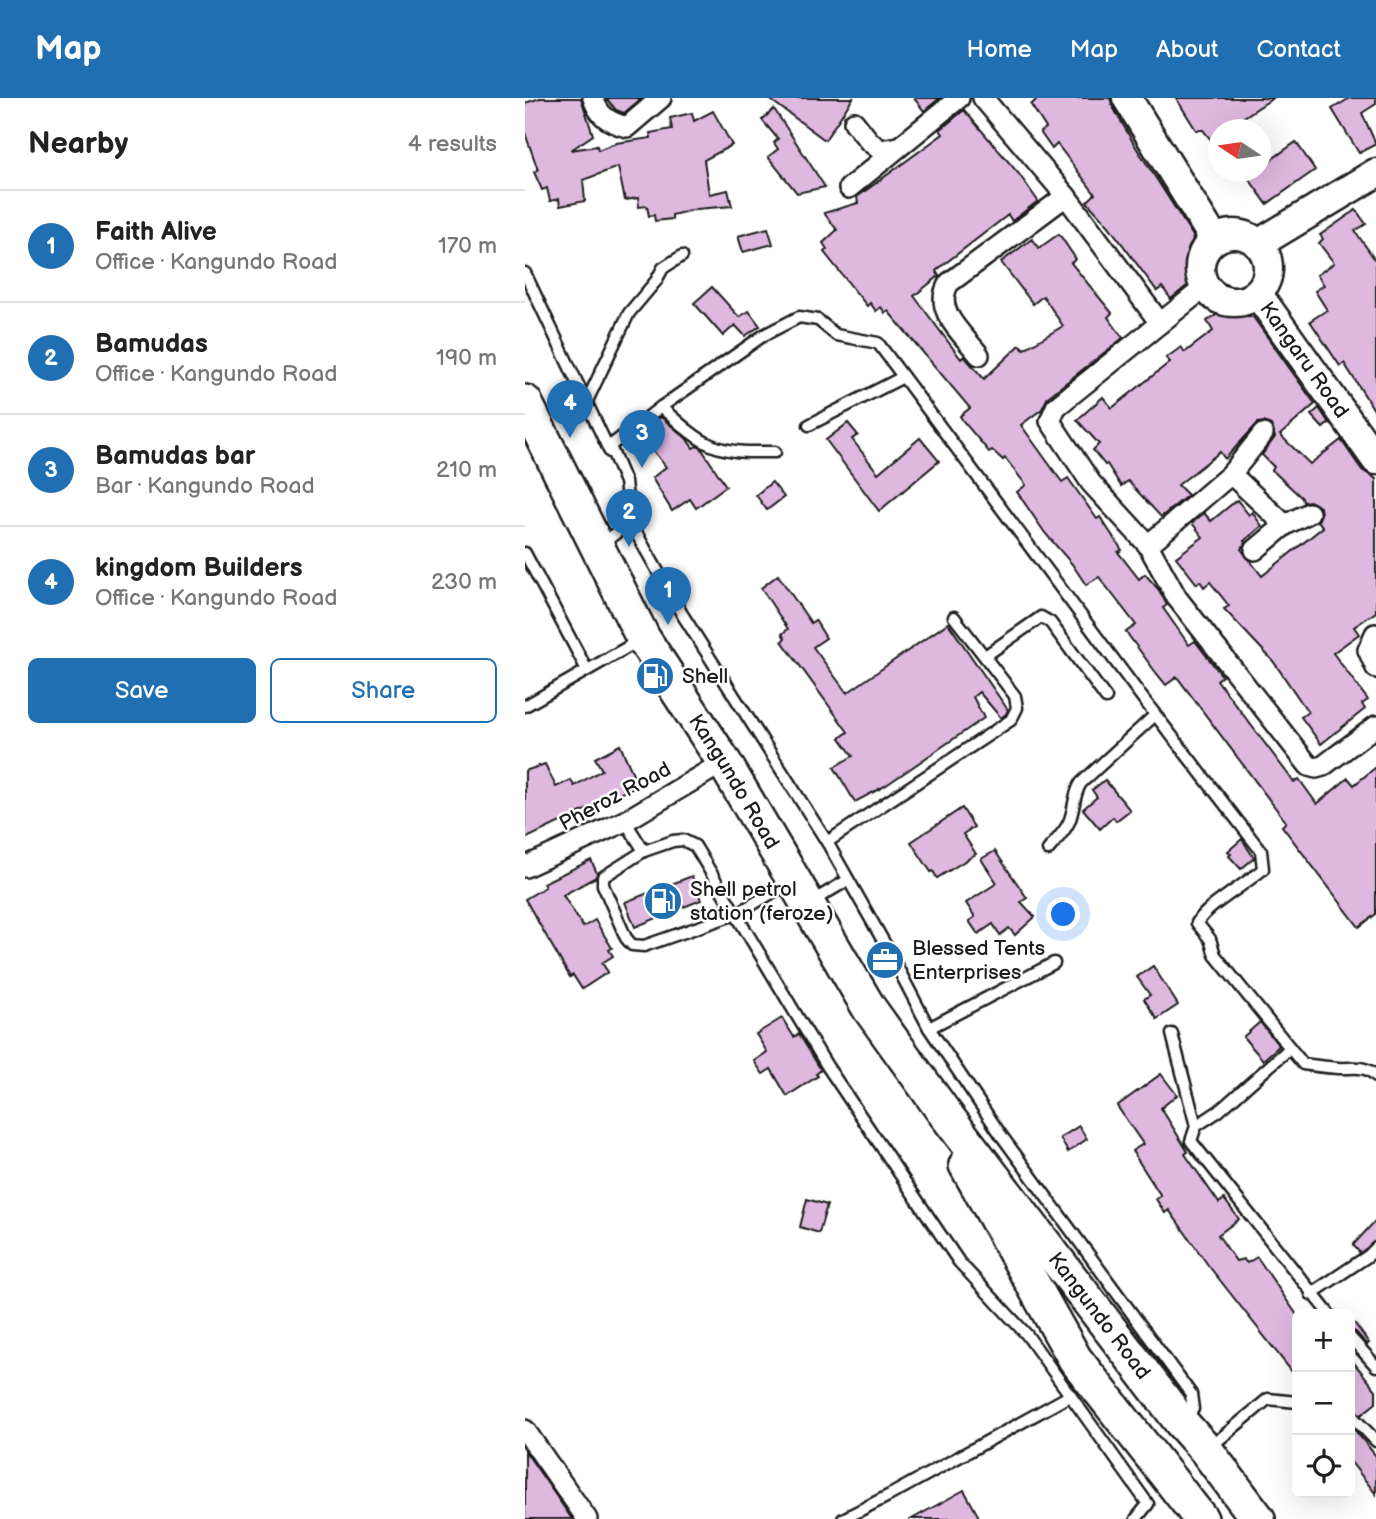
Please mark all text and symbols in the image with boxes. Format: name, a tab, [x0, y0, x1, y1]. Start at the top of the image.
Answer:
text: Map	[35, 29, 101, 69]
text: Home	[967, 35, 1032, 64]
text: Map	[1070, 35, 1118, 64]
text: About	[1156, 35, 1218, 64]
text: Contact	[1256, 35, 1341, 64]
north arrow	[1208, 119, 1271, 182]
text: Nearby	[28, 126, 128, 162]
text: 4 results	[408, 130, 497, 158]
text: Faith Alive	[95, 217, 217, 248]
text: 1	[46, 232, 56, 260]
text: 170 m	[438, 232, 497, 260]
text: Office · Kangundo Road	[95, 248, 337, 276]
street label: Kangaru Road	[1254, 297, 1354, 423]
text: Bamudas	[95, 329, 208, 360]
text: 2	[44, 344, 58, 372]
text: 190 m	[436, 344, 497, 372]
text: Office · Kangundo Road	[95, 360, 337, 388]
pin: 4	[547, 380, 593, 438]
pin: 3	[619, 410, 665, 468]
text: Bamudas bar	[95, 441, 255, 472]
text: 3	[44, 456, 58, 484]
text: 210 m	[436, 456, 497, 484]
text: Bar · Kangundo Road	[95, 472, 315, 500]
pin: 2	[606, 489, 652, 547]
text: kingdom Builders	[95, 553, 303, 584]
pin: 1	[645, 567, 691, 625]
text: 4	[44, 568, 58, 596]
text: 230 m	[431, 568, 497, 596]
text: Office · Kangundo Road	[95, 584, 337, 612]
fuel station icon: Shell	[634, 655, 676, 697]
button: Save	[28, 658, 256, 723]
button: Share	[270, 658, 497, 723]
place label: Shell	[682, 664, 728, 689]
street label: Kangundo Road	[683, 710, 784, 854]
street label: Pheroz Road	[555, 757, 675, 836]
place label: Shell petrol station (feroze)	[690, 877, 834, 926]
fuel station icon: Shell petrol station (feroze)	[642, 880, 684, 922]
your location	[1046, 897, 1080, 931]
place label: Blessed Tents Enterprises	[912, 936, 1045, 985]
office icon: Blessed Tents Enterprises	[864, 939, 906, 981]
street label: Kangundo Road	[1043, 1247, 1156, 1384]
map controls	[1292, 1309, 1355, 1498]
button: +	[1292, 1309, 1355, 1372]
button: −	[1292, 1372, 1355, 1435]
button: locate	[1292, 1435, 1355, 1498]

